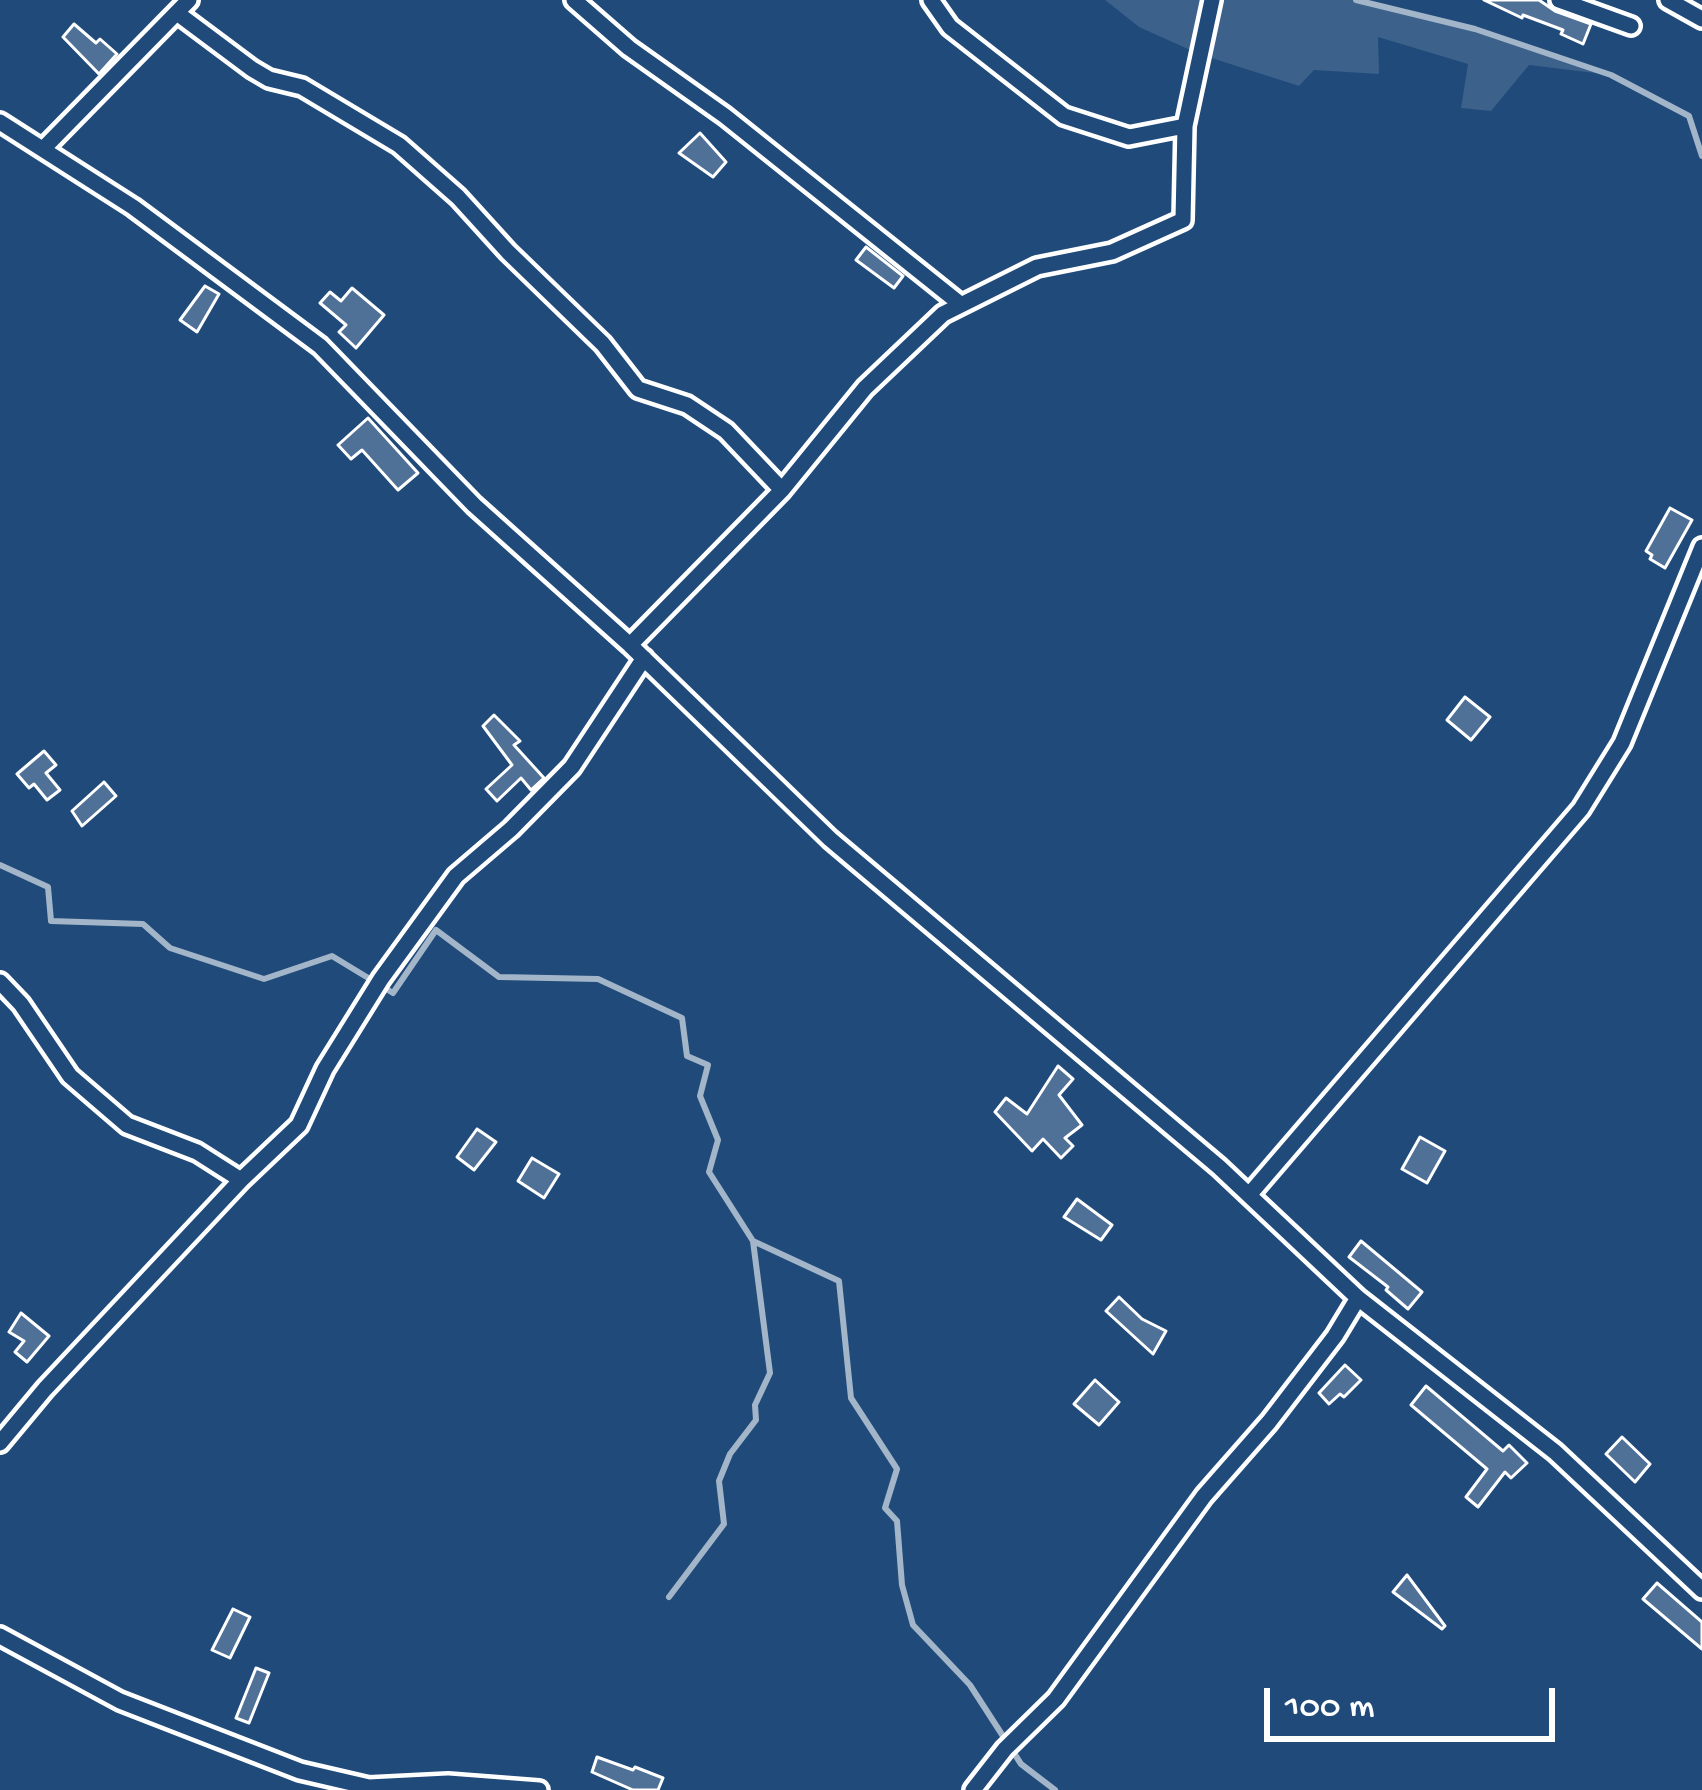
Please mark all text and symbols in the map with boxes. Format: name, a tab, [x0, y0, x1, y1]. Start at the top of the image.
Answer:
scale bar	[1270, 1664, 1561, 1738]
text: 100 m	[1285, 1687, 1375, 1730]

